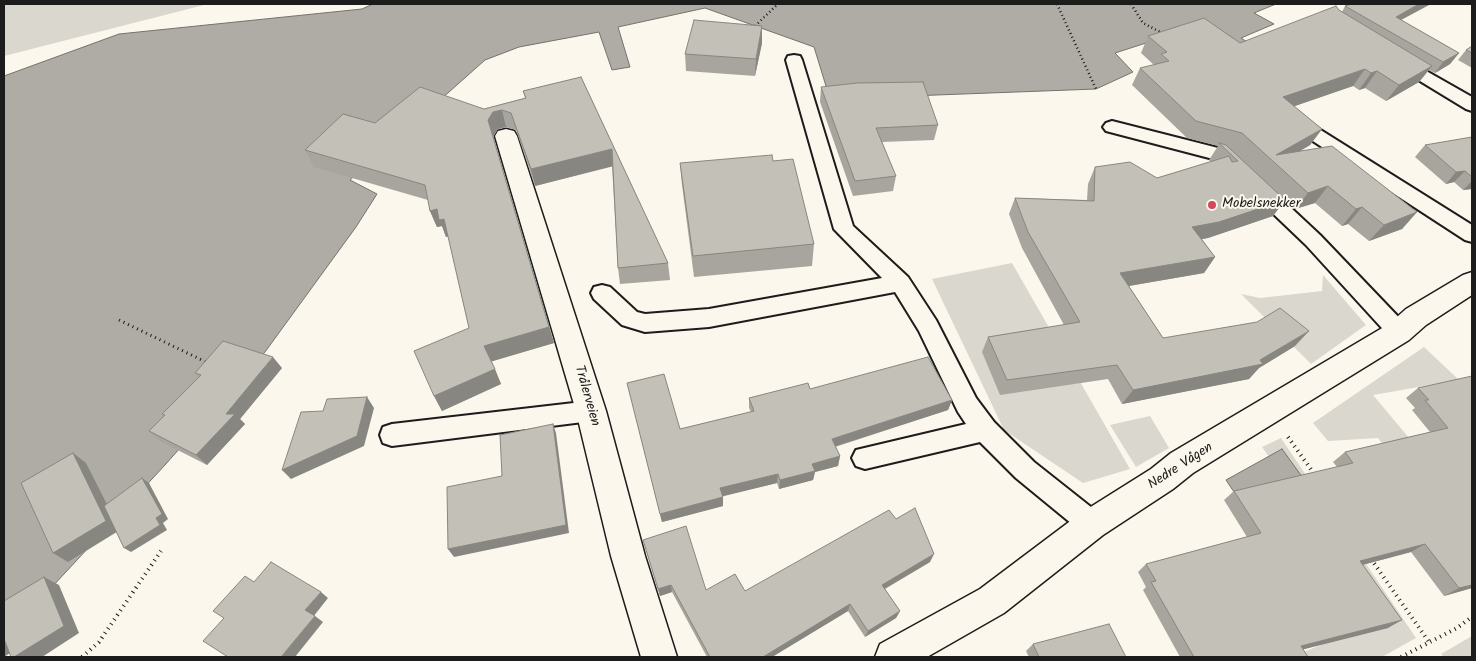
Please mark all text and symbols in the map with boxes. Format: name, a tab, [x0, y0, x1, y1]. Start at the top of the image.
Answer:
place label: Mobelsnekker	[1222, 197, 1300, 213]
marker: Mobelsnekker	[1206, 199, 1218, 211]
street label: Trålerveien	[569, 364, 603, 428]
street label: Nedre Vågen	[1145, 440, 1217, 494]

